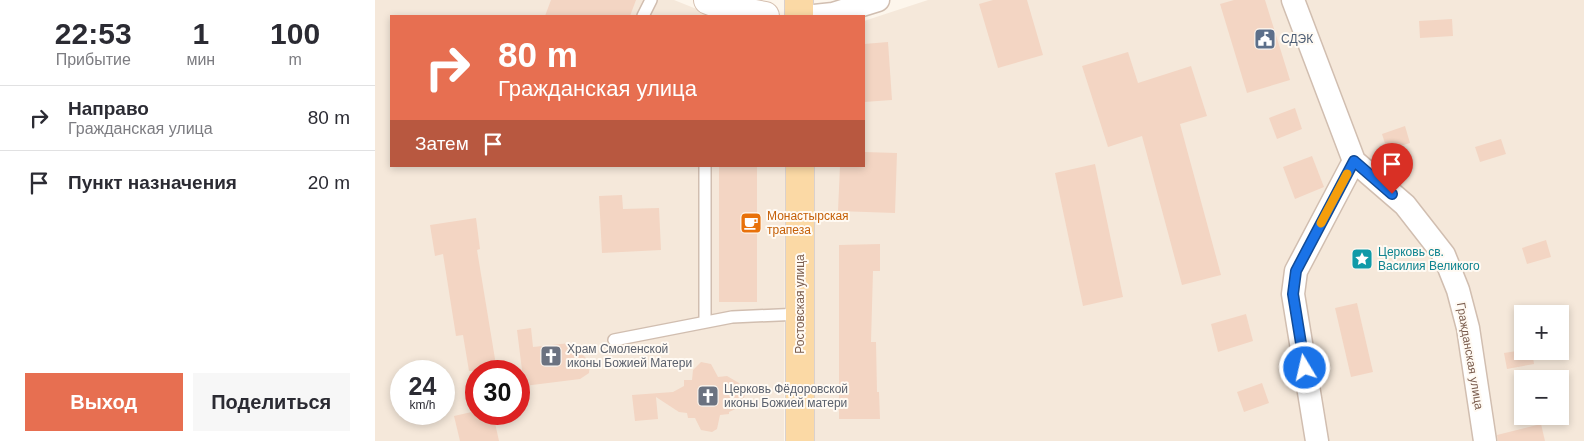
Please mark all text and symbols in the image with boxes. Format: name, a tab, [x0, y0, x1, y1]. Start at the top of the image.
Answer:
text: 22:53	[55, 17, 132, 50]
text: 1	[192, 17, 209, 50]
text: 100	[270, 17, 320, 50]
public building icon: СДЭК	[1253, 27, 1277, 51]
place label: СДЭК	[1281, 32, 1313, 46]
icon: right	[415, 35, 480, 100]
text: 80 m	[498, 35, 578, 74]
text: Прибытие	[56, 51, 131, 68]
text: мин	[186, 51, 215, 68]
text: m	[288, 51, 302, 68]
text: Гражданская улица	[498, 76, 697, 101]
text: Направо	[68, 98, 149, 119]
icon: right	[25, 104, 53, 132]
text: 80 m	[308, 107, 350, 128]
text: Гражданская улица	[68, 120, 213, 137]
icon: arrive	[479, 130, 507, 158]
text: Затем	[415, 133, 469, 154]
pin	[1371, 143, 1413, 194]
icon: arrive	[1378, 150, 1406, 178]
icon: arrive	[25, 169, 53, 197]
text: Пункт назначения	[68, 172, 237, 193]
text: 20 m	[308, 172, 350, 193]
place label: Монастырская трапеза	[767, 209, 849, 237]
cafe icon: Монастырская трапеза	[739, 211, 763, 235]
place label: Церковь св. Василия Великого	[1378, 245, 1480, 273]
place icon: Церковь св. Василия Великого	[1350, 247, 1374, 271]
street label: Ростовская улица	[793, 254, 807, 354]
street label: Гражданская улица	[1454, 301, 1486, 411]
map controls	[1514, 305, 1569, 425]
button: +	[1514, 305, 1569, 360]
position arrow	[1278, 341, 1330, 393]
place label: Храм Смоленской иконы Божией Матери	[567, 342, 692, 370]
church icon: Храм Смоленской иконы Божией Матери	[539, 344, 563, 368]
speed limit sign: 30	[465, 360, 530, 425]
button: −	[1514, 370, 1569, 425]
text: 24	[409, 372, 436, 400]
button: Выход	[25, 373, 183, 431]
button: Поделиться	[193, 373, 350, 431]
place label: Церковь Фёдоровской иконы Божией матери	[724, 382, 848, 410]
church icon: Церковь Фёдоровской иконы Божией матери	[696, 384, 720, 408]
text: km/h	[409, 398, 436, 412]

